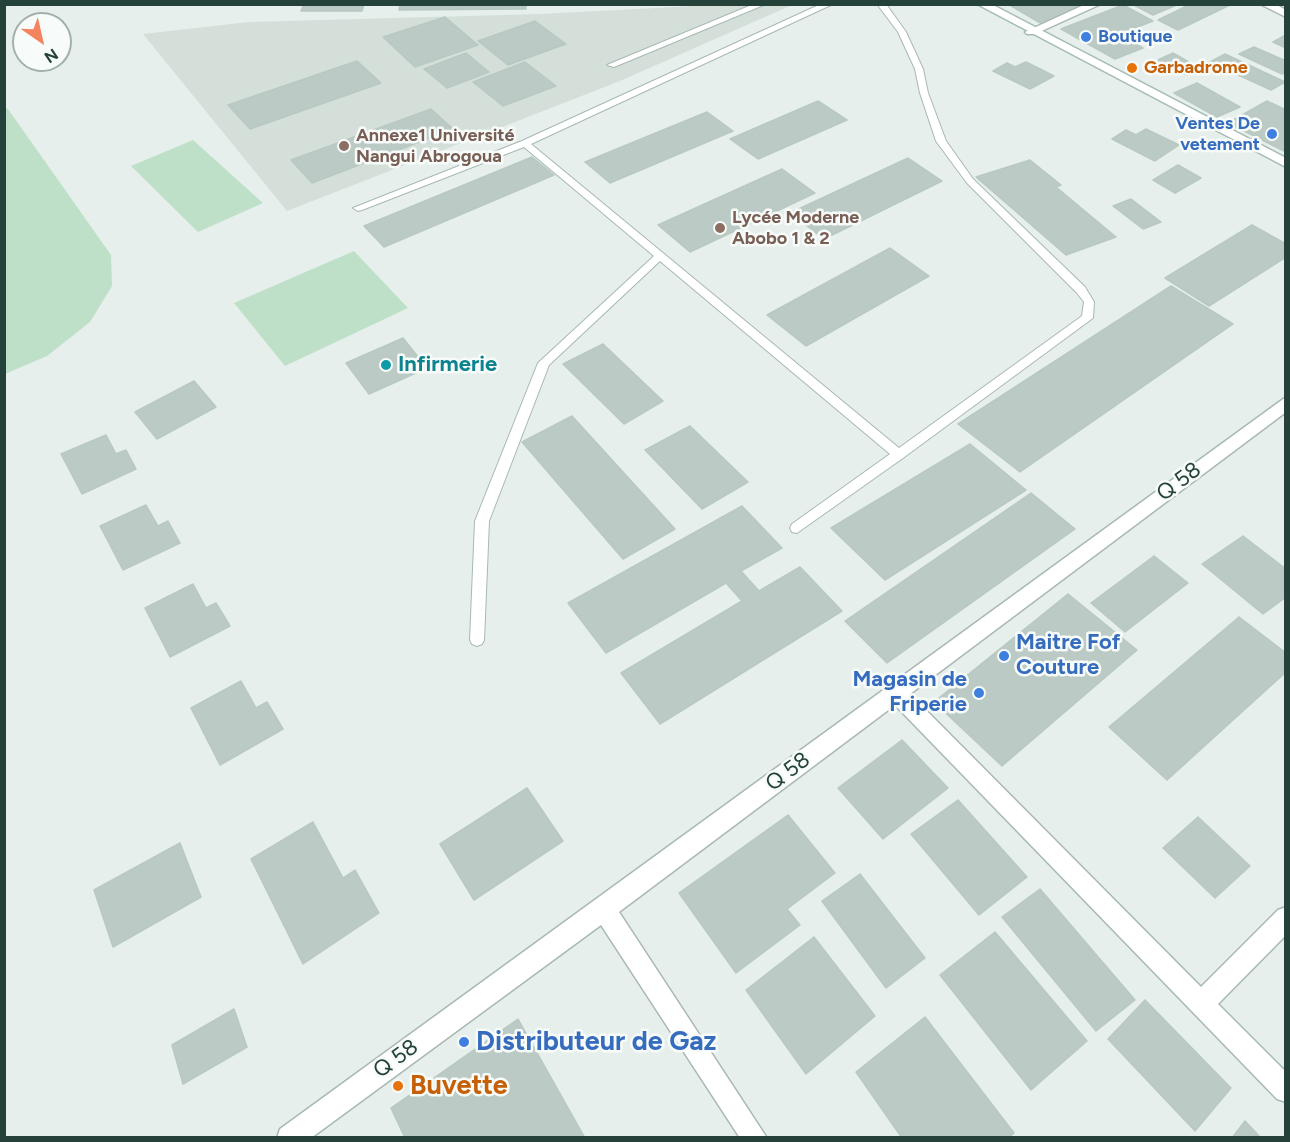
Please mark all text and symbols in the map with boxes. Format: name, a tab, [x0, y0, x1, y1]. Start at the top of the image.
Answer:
north arrow	[12, 12, 72, 72]
place label: Boutique	[1098, 26, 1173, 48]
marker: Boutique	[1079, 30, 1093, 44]
text: N	[41, 44, 62, 67]
place label: Garbadrome	[1144, 57, 1248, 79]
marker: Garbadrome	[1125, 61, 1139, 75]
place label: Ventes De vetement	[1175, 113, 1260, 156]
place label: Annexe1 Université Nangui Abrogoua	[356, 125, 514, 168]
marker: Ventes De vetement	[1265, 127, 1279, 141]
marker: Annexe1 Université Nangui Abrogoua	[337, 139, 351, 153]
place label: Lycée Moderne Abobo 1 & 2	[732, 207, 859, 250]
marker: Lycée Moderne Abobo 1 & 2	[713, 221, 727, 235]
place label: Infirmerie	[398, 352, 497, 378]
marker: Infirmerie	[379, 358, 393, 372]
street label: Q 58	[1152, 457, 1206, 507]
place label: Maitre Fof Couture	[1016, 630, 1120, 682]
marker: Maitre Fof Couture	[997, 649, 1011, 663]
place label: Magasin de Friperie	[852, 667, 967, 718]
marker: Magasin de Friperie	[972, 686, 986, 700]
street label: Q 58	[761, 747, 815, 797]
place label: Distributeur de Gaz	[476, 1026, 716, 1058]
street label: Q 58	[369, 1034, 423, 1084]
marker: Distributeur de Gaz	[457, 1035, 471, 1049]
place label: Buvette	[410, 1070, 508, 1102]
marker: Buvette	[391, 1079, 405, 1093]

